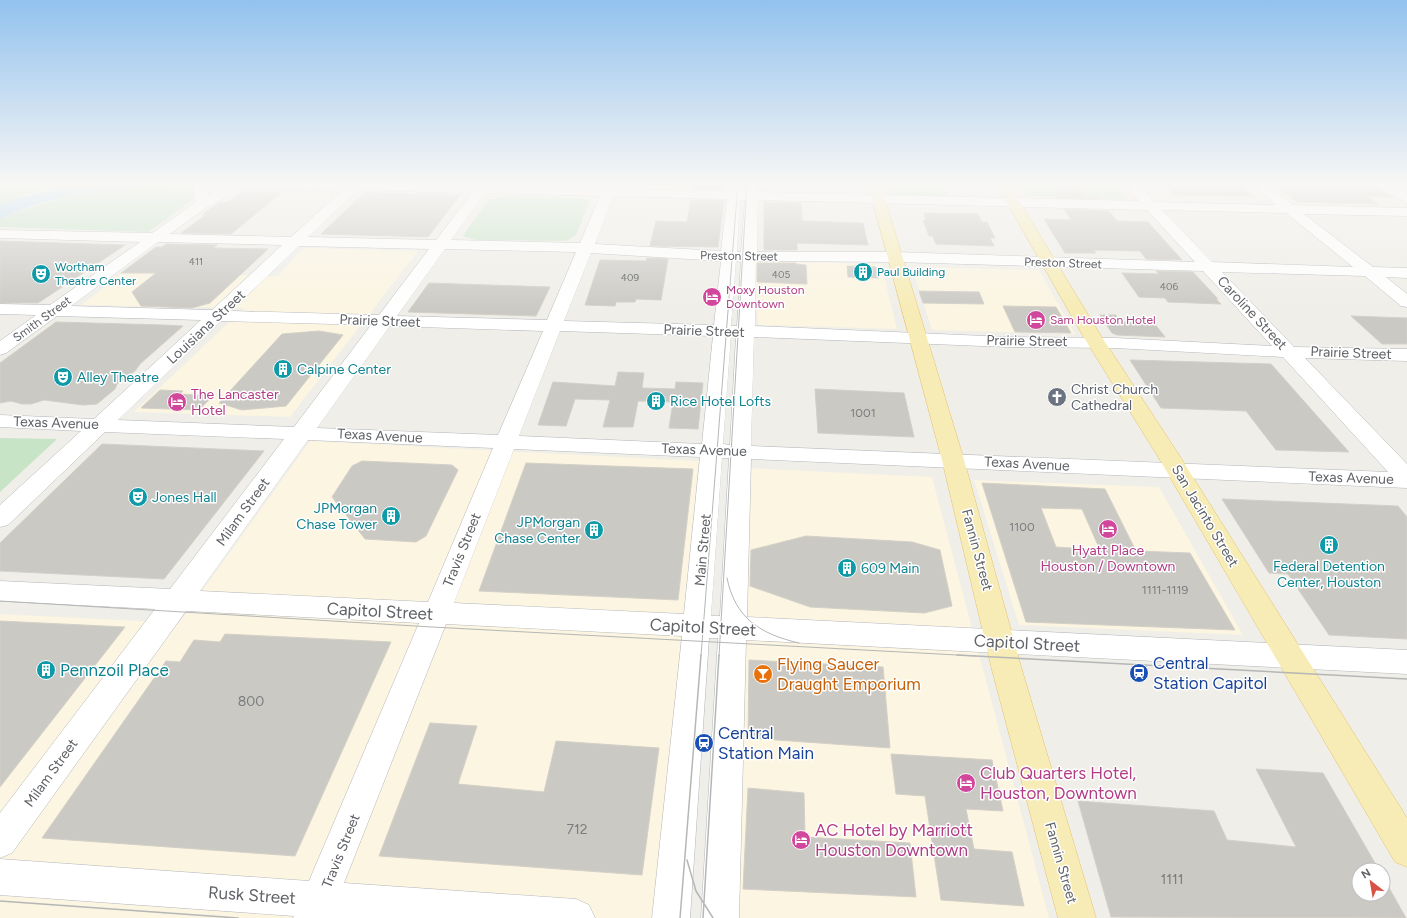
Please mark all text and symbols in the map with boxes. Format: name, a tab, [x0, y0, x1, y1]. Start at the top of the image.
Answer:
street label: Preston Street	[700, 248, 778, 264]
house number: 411	[189, 255, 203, 268]
street label: Preston Street	[1024, 255, 1103, 271]
place label: Wortham Theatre Center	[55, 260, 136, 288]
building icon: Paul Building	[852, 261, 874, 283]
theatre icon: Wortham Theatre Center	[30, 263, 52, 285]
place label: Paul Building	[877, 265, 945, 279]
house number: 405	[772, 268, 790, 281]
house number: 409	[621, 271, 639, 284]
street label: Caroline Street	[1214, 273, 1290, 353]
house number: 406	[1160, 280, 1178, 293]
place label: Moxy Houston Downtown	[726, 283, 805, 311]
street label: Louisiana Street	[163, 286, 249, 368]
hotel icon: Moxy Houston Downtown	[701, 286, 723, 308]
street label: Smith Street	[10, 293, 74, 345]
hotel icon: Sam Houston Hotel	[1025, 309, 1047, 331]
street label: Prairie Street	[339, 311, 421, 331]
place label: Sam Houston Hotel	[1050, 313, 1156, 327]
street label: Prairie Street	[663, 321, 745, 341]
street label: Prairie Street	[986, 332, 1068, 350]
street label: Prairie Street	[1310, 343, 1392, 363]
building icon: Calpine Center	[272, 358, 294, 380]
place label: Calpine Center	[297, 361, 391, 378]
theatre icon: Alley Theatre	[52, 366, 74, 388]
place label: Alley Theatre	[77, 369, 159, 386]
place label: Christ Church Cathedral	[1071, 381, 1158, 414]
place label: The Lancaster Hotel	[191, 386, 279, 419]
church icon: Christ Church Cathedral	[1046, 386, 1068, 408]
building icon: Rice Hotel Lofts	[645, 390, 667, 412]
hotel icon: The Lancaster Hotel	[166, 391, 188, 413]
place label: Rice Hotel Lofts	[670, 393, 771, 410]
house number: 1001	[850, 406, 876, 420]
street label: Texas Avenue	[13, 413, 99, 433]
street label: Texas Avenue	[337, 425, 423, 447]
street label: Texas Avenue	[661, 440, 747, 460]
street label: Texas Avenue	[984, 453, 1070, 475]
street label: San Jacinto Street	[1168, 462, 1242, 570]
street label: Texas Avenue	[1308, 468, 1394, 488]
street label: Milam Street	[213, 475, 273, 549]
theatre icon: Jones Hall	[127, 486, 149, 508]
place label: Jones Hall	[152, 489, 217, 506]
place label: JPMorgan Chase Tower	[296, 500, 377, 533]
building icon: JPMorgan Chase Tower	[380, 505, 402, 527]
street label: Fannin Street	[958, 507, 996, 593]
street label: Travis Street	[439, 510, 485, 590]
street label: Main Street	[691, 513, 715, 587]
place label: JPMorgan Chase Center	[494, 514, 580, 547]
hotel icon: Hyatt Place Houston / Downtown	[1097, 518, 1119, 540]
building icon: JPMorgan Chase Center	[583, 519, 605, 541]
house number: 1100	[1009, 520, 1035, 534]
building icon: Federal Detention Center, Houston	[1318, 534, 1340, 556]
place label: Hyatt Place Houston / Downtown	[1041, 542, 1176, 575]
building icon: 609 Main	[836, 557, 858, 579]
place label: Federal Detention Center, Houston	[1273, 558, 1385, 591]
place label: 609 Main	[861, 560, 920, 577]
house number: 1111-1119	[1142, 583, 1188, 597]
street label: Capitol Street	[326, 598, 434, 624]
street label: Capitol Street	[649, 614, 757, 640]
street label: Capitol Street	[973, 630, 1081, 656]
place label: Central Station Capitol	[1153, 653, 1267, 693]
place label: Flying Saucer Draught Emporium	[777, 654, 921, 694]
building icon: Pennzoil Place	[35, 659, 57, 681]
place label: Pennzoil Place	[60, 660, 169, 680]
station icon: Central Station Capitol	[1128, 662, 1150, 684]
bar icon: Flying Saucer Draught Emporium	[752, 663, 774, 685]
house number: 800	[238, 693, 264, 710]
place label: Central Station Main	[718, 723, 814, 763]
station icon: Central Station Main	[693, 732, 715, 754]
street label: Milam Street	[21, 736, 81, 810]
place label: Club Quarters Hotel, Houston, Downtown	[980, 763, 1137, 803]
hotel icon: Club Quarters Hotel, Houston, Downtown	[955, 772, 977, 794]
street label: Travis Street	[318, 811, 364, 891]
place label: AC Hotel by Marriott Houston Downtown	[815, 820, 973, 860]
street label: Fannin Street	[1041, 820, 1081, 906]
house number: 712	[566, 821, 588, 838]
hotel icon: AC Hotel by Marriott Houston Downtown	[790, 829, 812, 851]
north arrow	[1351, 862, 1391, 902]
text: N	[1359, 866, 1373, 882]
house number: 1111	[1160, 871, 1184, 888]
street label: Rusk Street	[207, 882, 297, 908]

